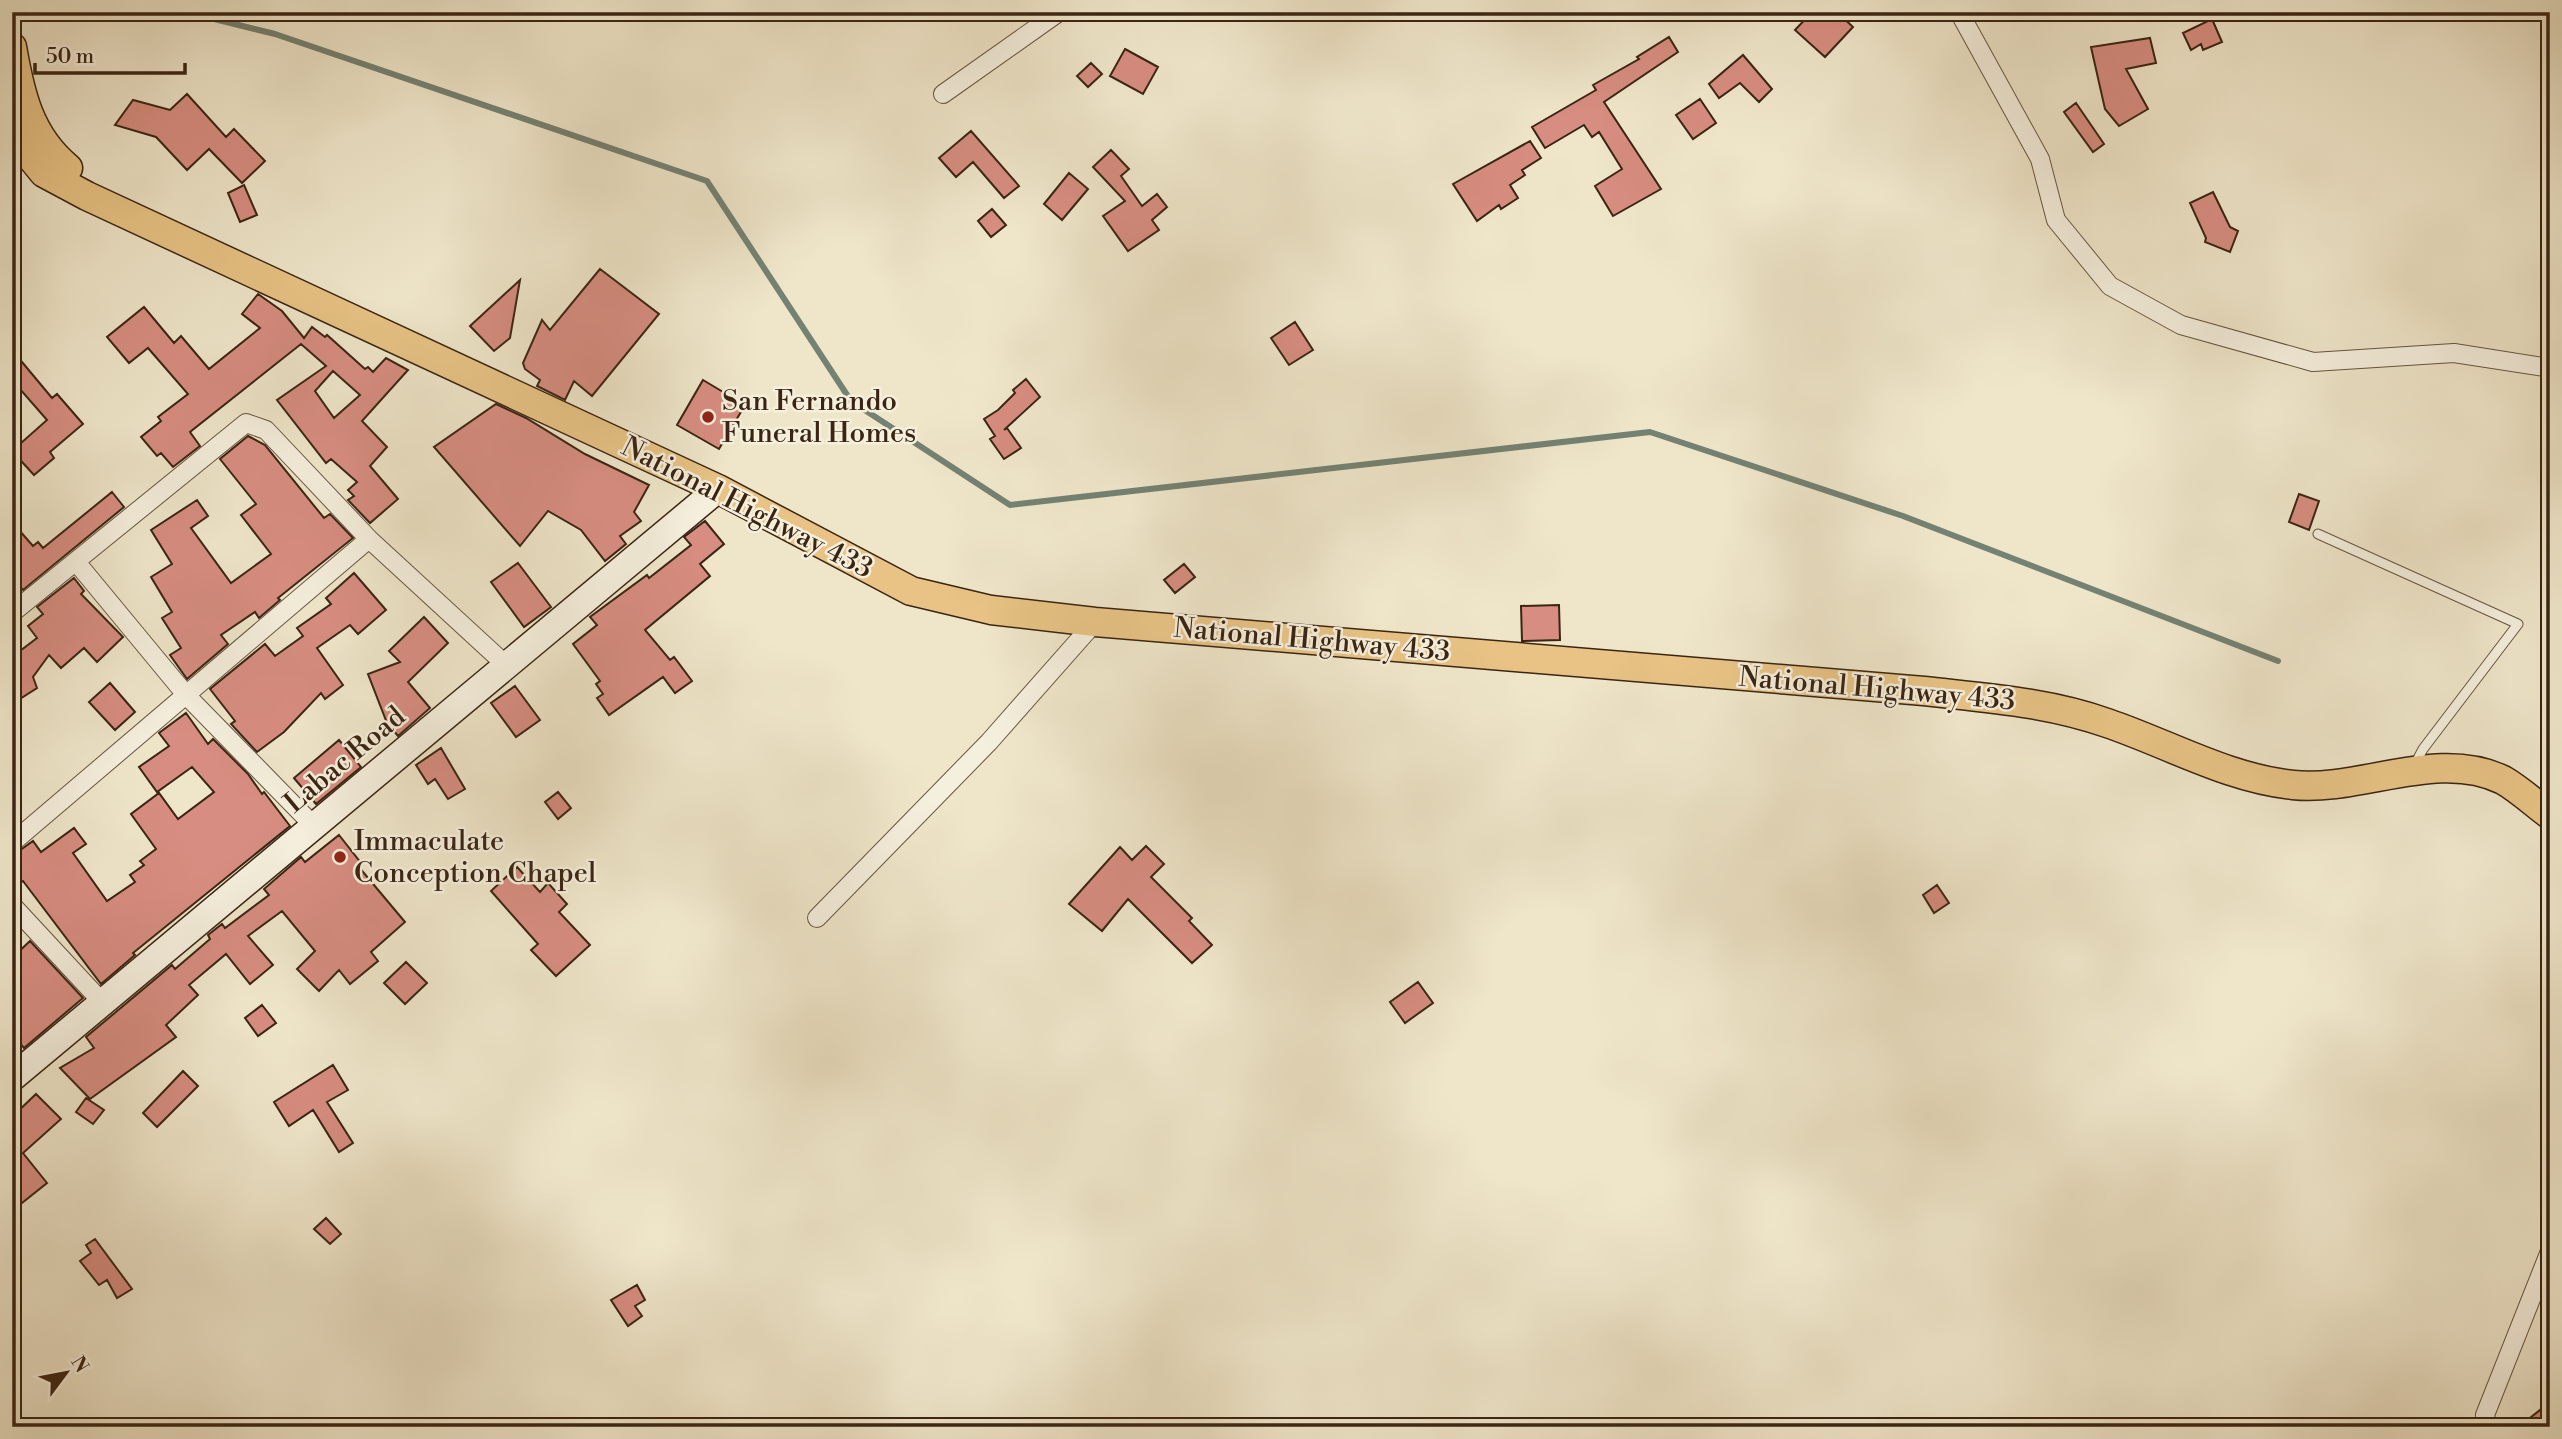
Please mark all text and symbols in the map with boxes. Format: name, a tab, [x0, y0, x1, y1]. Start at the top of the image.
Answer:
scale bar	[35, 32, 186, 76]
text: 50 m	[46, 44, 94, 70]
place label: San Fernando Funeral Homes	[722, 384, 916, 451]
marker: San Fernando Funeral Homes	[700, 409, 716, 425]
street label: National Highway 433	[615, 429, 879, 587]
street label: National Highway 433	[1172, 610, 1452, 670]
street label: National Highway 433	[1737, 659, 2017, 719]
street label: Labac Road	[277, 699, 413, 821]
place label: Immaculate Conception Chapel	[354, 824, 596, 891]
marker: Immaculate Conception Chapel	[332, 849, 348, 865]
north arrow	[32, 1338, 102, 1408]
text: N	[65, 1352, 94, 1377]

